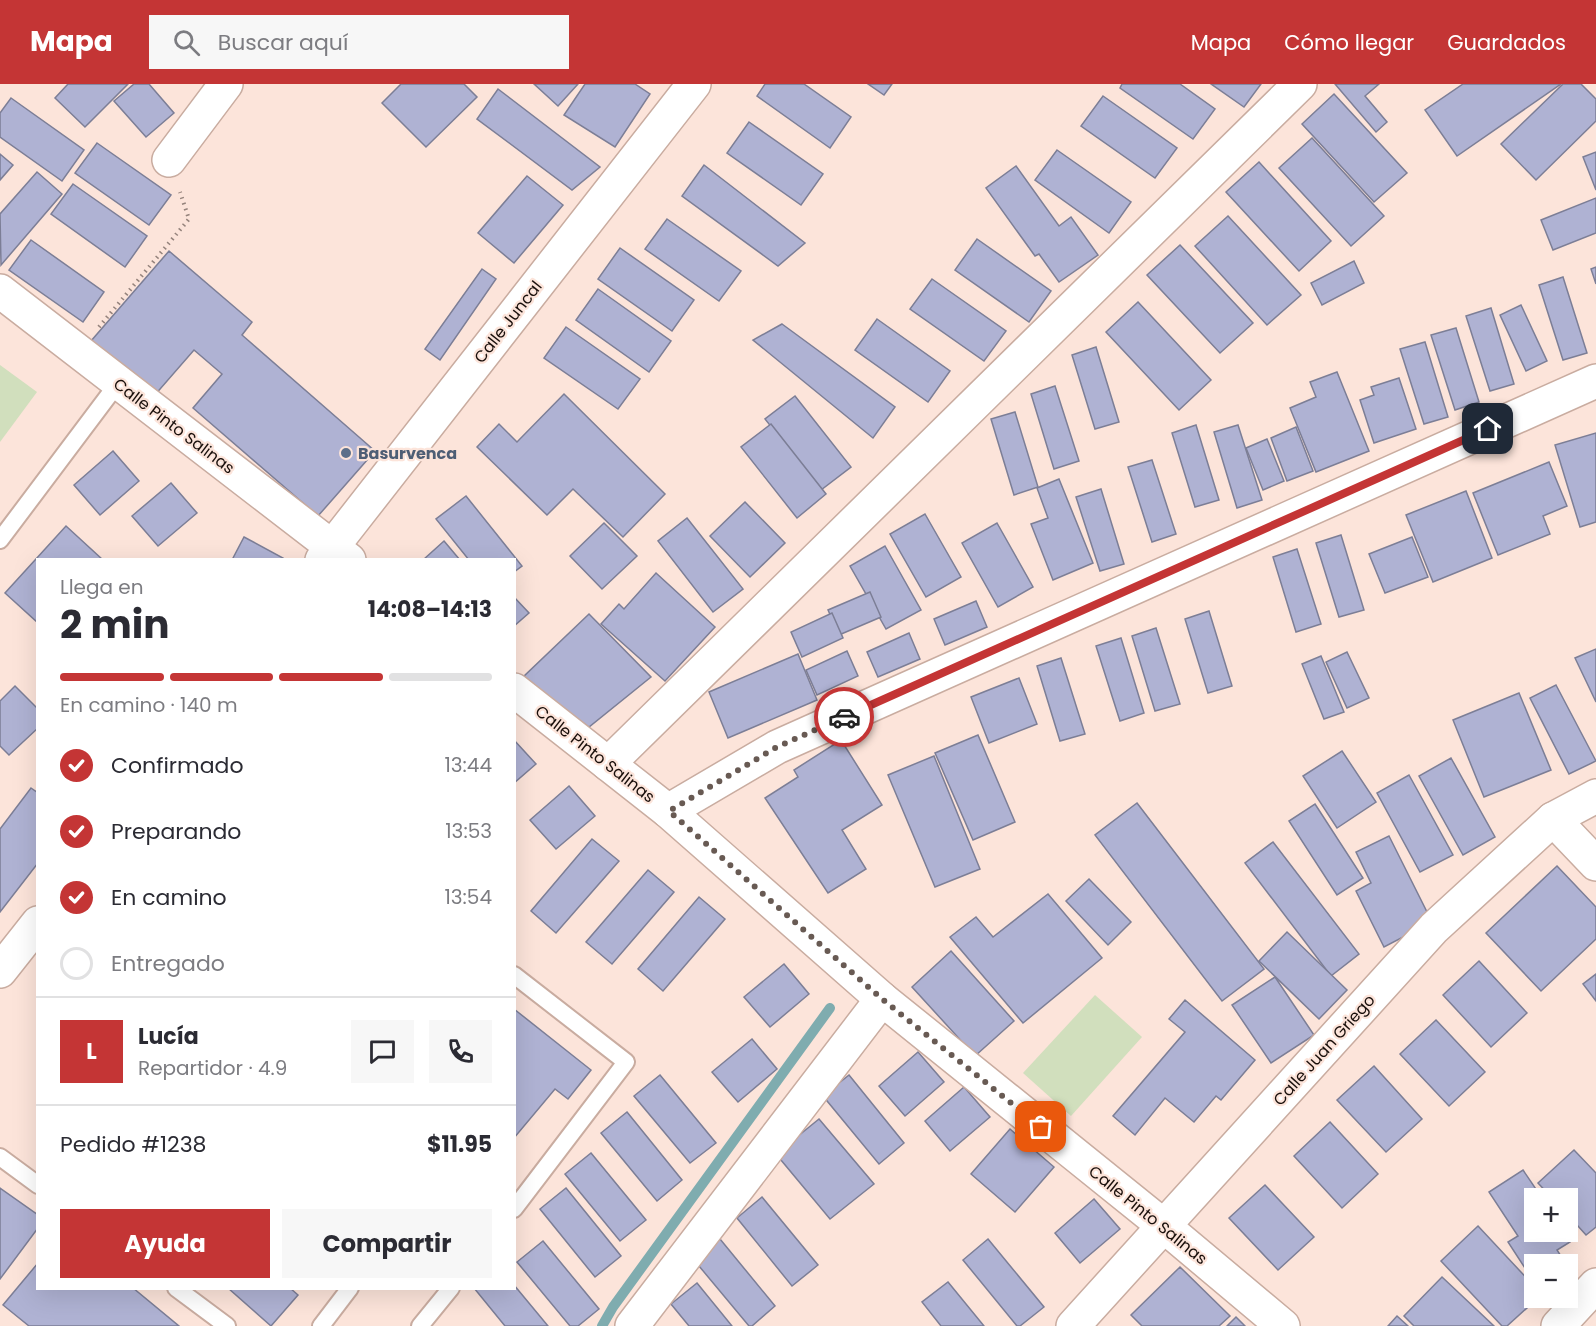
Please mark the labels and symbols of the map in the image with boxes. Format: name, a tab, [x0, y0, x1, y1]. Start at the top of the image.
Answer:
street label: Calle Juncal	[469, 276, 547, 368]
street label: Calle Pinto Salinas	[109, 373, 239, 479]
pin	[1462, 403, 1513, 454]
place label: Basurvenca	[358, 442, 457, 465]
marker: Basurvenca	[339, 446, 353, 460]
courier	[814, 687, 874, 747]
street label: Calle Pinto Salinas	[530, 700, 660, 808]
street label: Calle Juan Griego	[1268, 989, 1380, 1111]
pin	[1015, 1101, 1066, 1152]
street label: Calle Pinto Salinas	[1084, 1160, 1212, 1270]

